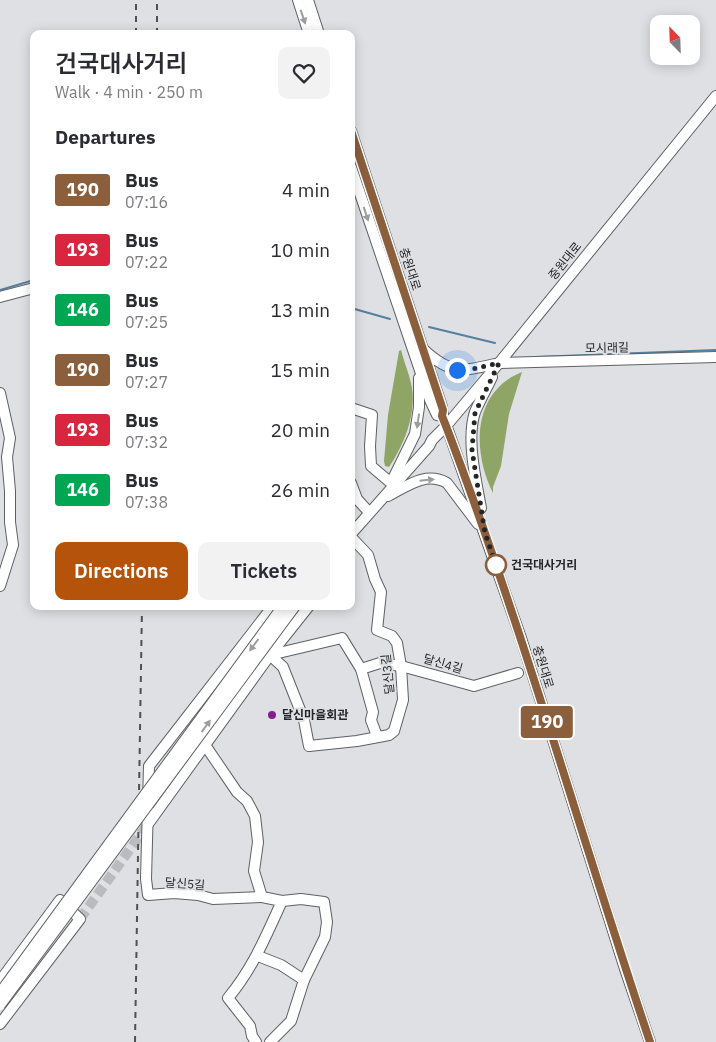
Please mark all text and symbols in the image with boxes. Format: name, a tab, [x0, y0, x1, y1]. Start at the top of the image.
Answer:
one-way arrow	[300, 10, 308, 25]
north arrow	[650, 15, 700, 65]
map controls	[650, 15, 700, 65]
text: 건국대사거리	[55, 47, 187, 79]
button: heart	[278, 47, 330, 99]
text: Walk · 4 min · 250 m	[55, 82, 203, 102]
text: Departures	[55, 125, 155, 149]
text: Bus	[125, 168, 159, 192]
text: 190	[66, 178, 99, 201]
text: 4 min	[282, 178, 330, 202]
text: 07:16	[125, 192, 168, 212]
one-way arrow	[362, 207, 370, 222]
text: Bus	[125, 228, 159, 252]
text: 193	[66, 238, 99, 261]
text: 10 min	[271, 238, 330, 262]
street label: 중원대로	[545, 239, 584, 283]
street label: 충원대로	[397, 246, 424, 292]
text: 07:22	[125, 252, 168, 272]
text: Bus	[125, 288, 159, 312]
text: 146	[66, 298, 99, 321]
text: 13 min	[271, 298, 330, 322]
text: 07:25	[125, 312, 168, 332]
street label: 모시래길	[585, 340, 629, 355]
text: Bus	[125, 348, 159, 372]
text: 190	[66, 358, 99, 381]
text: 15 min	[271, 358, 330, 382]
your location	[445, 358, 470, 383]
text: 07:27	[125, 372, 168, 392]
text: Bus	[125, 408, 159, 432]
one-way arrow	[413, 413, 421, 429]
text: 193	[66, 418, 99, 441]
text: 20 min	[271, 418, 330, 442]
text: 07:32	[125, 432, 168, 452]
text: Bus	[125, 468, 159, 492]
one-way arrow	[419, 476, 435, 484]
text: 146	[66, 478, 99, 501]
text: 26 min	[271, 478, 330, 502]
text: 07:38	[125, 492, 168, 512]
button: Directions	[55, 542, 188, 600]
button: Tickets	[198, 542, 330, 600]
marker: 건국대사거리	[485, 554, 507, 576]
place label: 건국대사거리	[511, 557, 577, 572]
one-way arrow	[249, 638, 259, 652]
street label: 충원대로	[530, 644, 557, 690]
street label: 달신4길	[422, 651, 465, 676]
street label: 달신3길	[378, 653, 397, 695]
line badge: 190	[518, 706, 576, 738]
place label: 달신마을회관	[282, 707, 348, 722]
marker: 달신마을회관	[266, 709, 278, 721]
text: 190	[531, 710, 563, 733]
one-way arrow	[200, 720, 211, 733]
street label: 달신5길	[164, 875, 206, 892]

